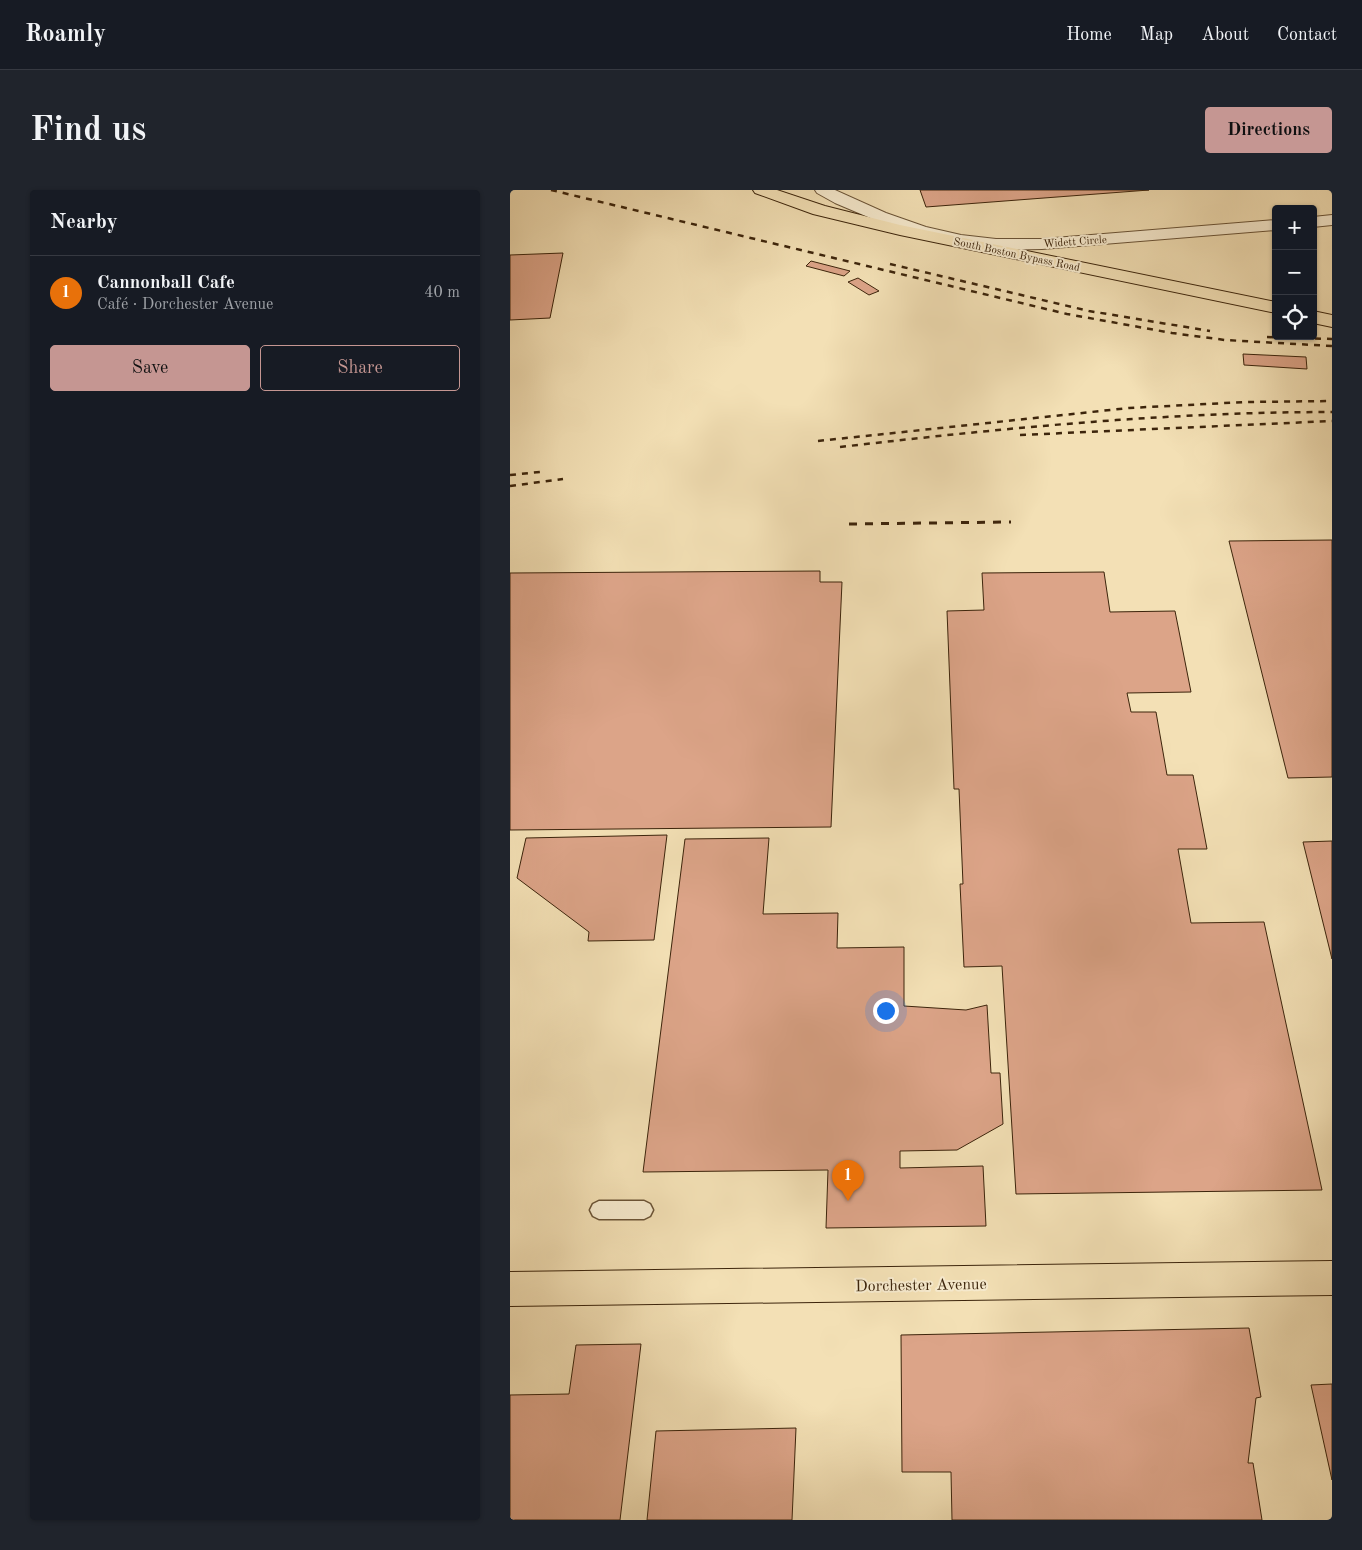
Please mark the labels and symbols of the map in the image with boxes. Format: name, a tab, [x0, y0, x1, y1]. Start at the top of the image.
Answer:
street label: Widett Circle	[1043, 235, 1107, 250]
street label: South Boston Bypass Road	[952, 237, 1081, 274]
your location	[873, 998, 899, 1024]
pin: 1	[832, 1160, 864, 1201]
street label: Dorchester Avenue	[855, 1277, 987, 1295]

